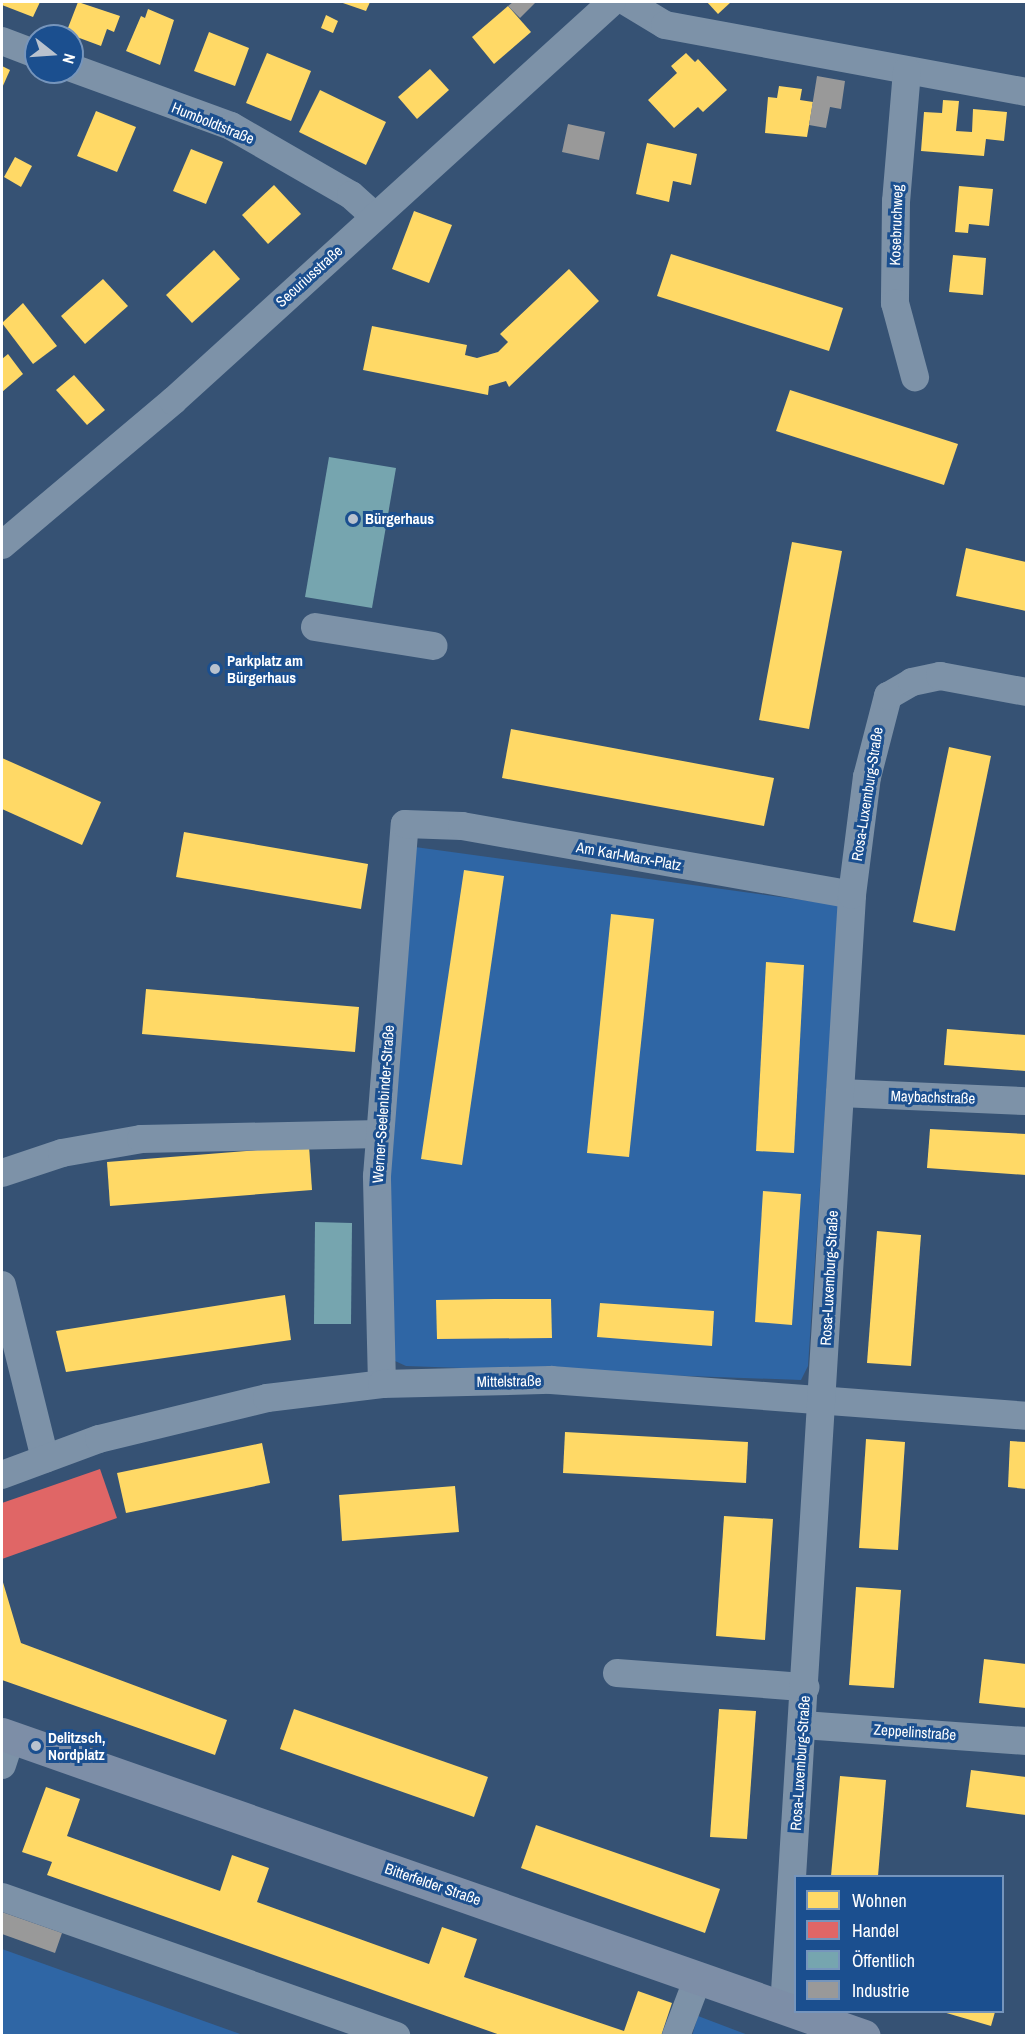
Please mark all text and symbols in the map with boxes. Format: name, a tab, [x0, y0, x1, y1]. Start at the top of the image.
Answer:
north arrow	[24, 24, 84, 84]
text: N	[57, 51, 81, 66]
street label: Humboldtstraße	[169, 98, 257, 148]
street label: Kosebruchweg	[886, 184, 906, 266]
street label: Securiusstraße	[272, 241, 346, 311]
place label: Bürgerhaus	[365, 510, 434, 528]
marker: Bürgerhaus	[346, 512, 360, 526]
place label: Parkplatz am Bürgerhaus	[227, 651, 303, 686]
marker: Parkplatz am Bürgerhaus	[208, 662, 222, 676]
street label: Rosa-Luxemburg-Straße	[848, 726, 886, 862]
street label: Am Karl-Marx-Platz	[575, 838, 683, 874]
street label: Werner-Seelenbinder-Straße	[368, 1024, 398, 1184]
street label: Maybachstraße	[890, 1087, 976, 1107]
street label: Rosa-Luxemburg-Straße	[816, 1210, 842, 1346]
street label: Mittelstraße	[476, 1371, 542, 1391]
street label: Rosa-Luxemburg-Straße	[786, 1695, 814, 1831]
street label: Zeppelinstraße	[873, 1720, 957, 1744]
place label: Delitzsch, Nordplatz	[48, 1728, 105, 1763]
marker: Delitzsch, Nordplatz	[29, 1739, 43, 1753]
street label: Bitterfelder Straße	[383, 1859, 483, 1909]
legend	[794, 1875, 1004, 2013]
text: Wohnen	[852, 1888, 907, 1913]
text: Handel	[852, 1918, 899, 1943]
text: Öffentlich	[852, 1948, 915, 1973]
text: Industrie	[852, 1978, 909, 2003]

